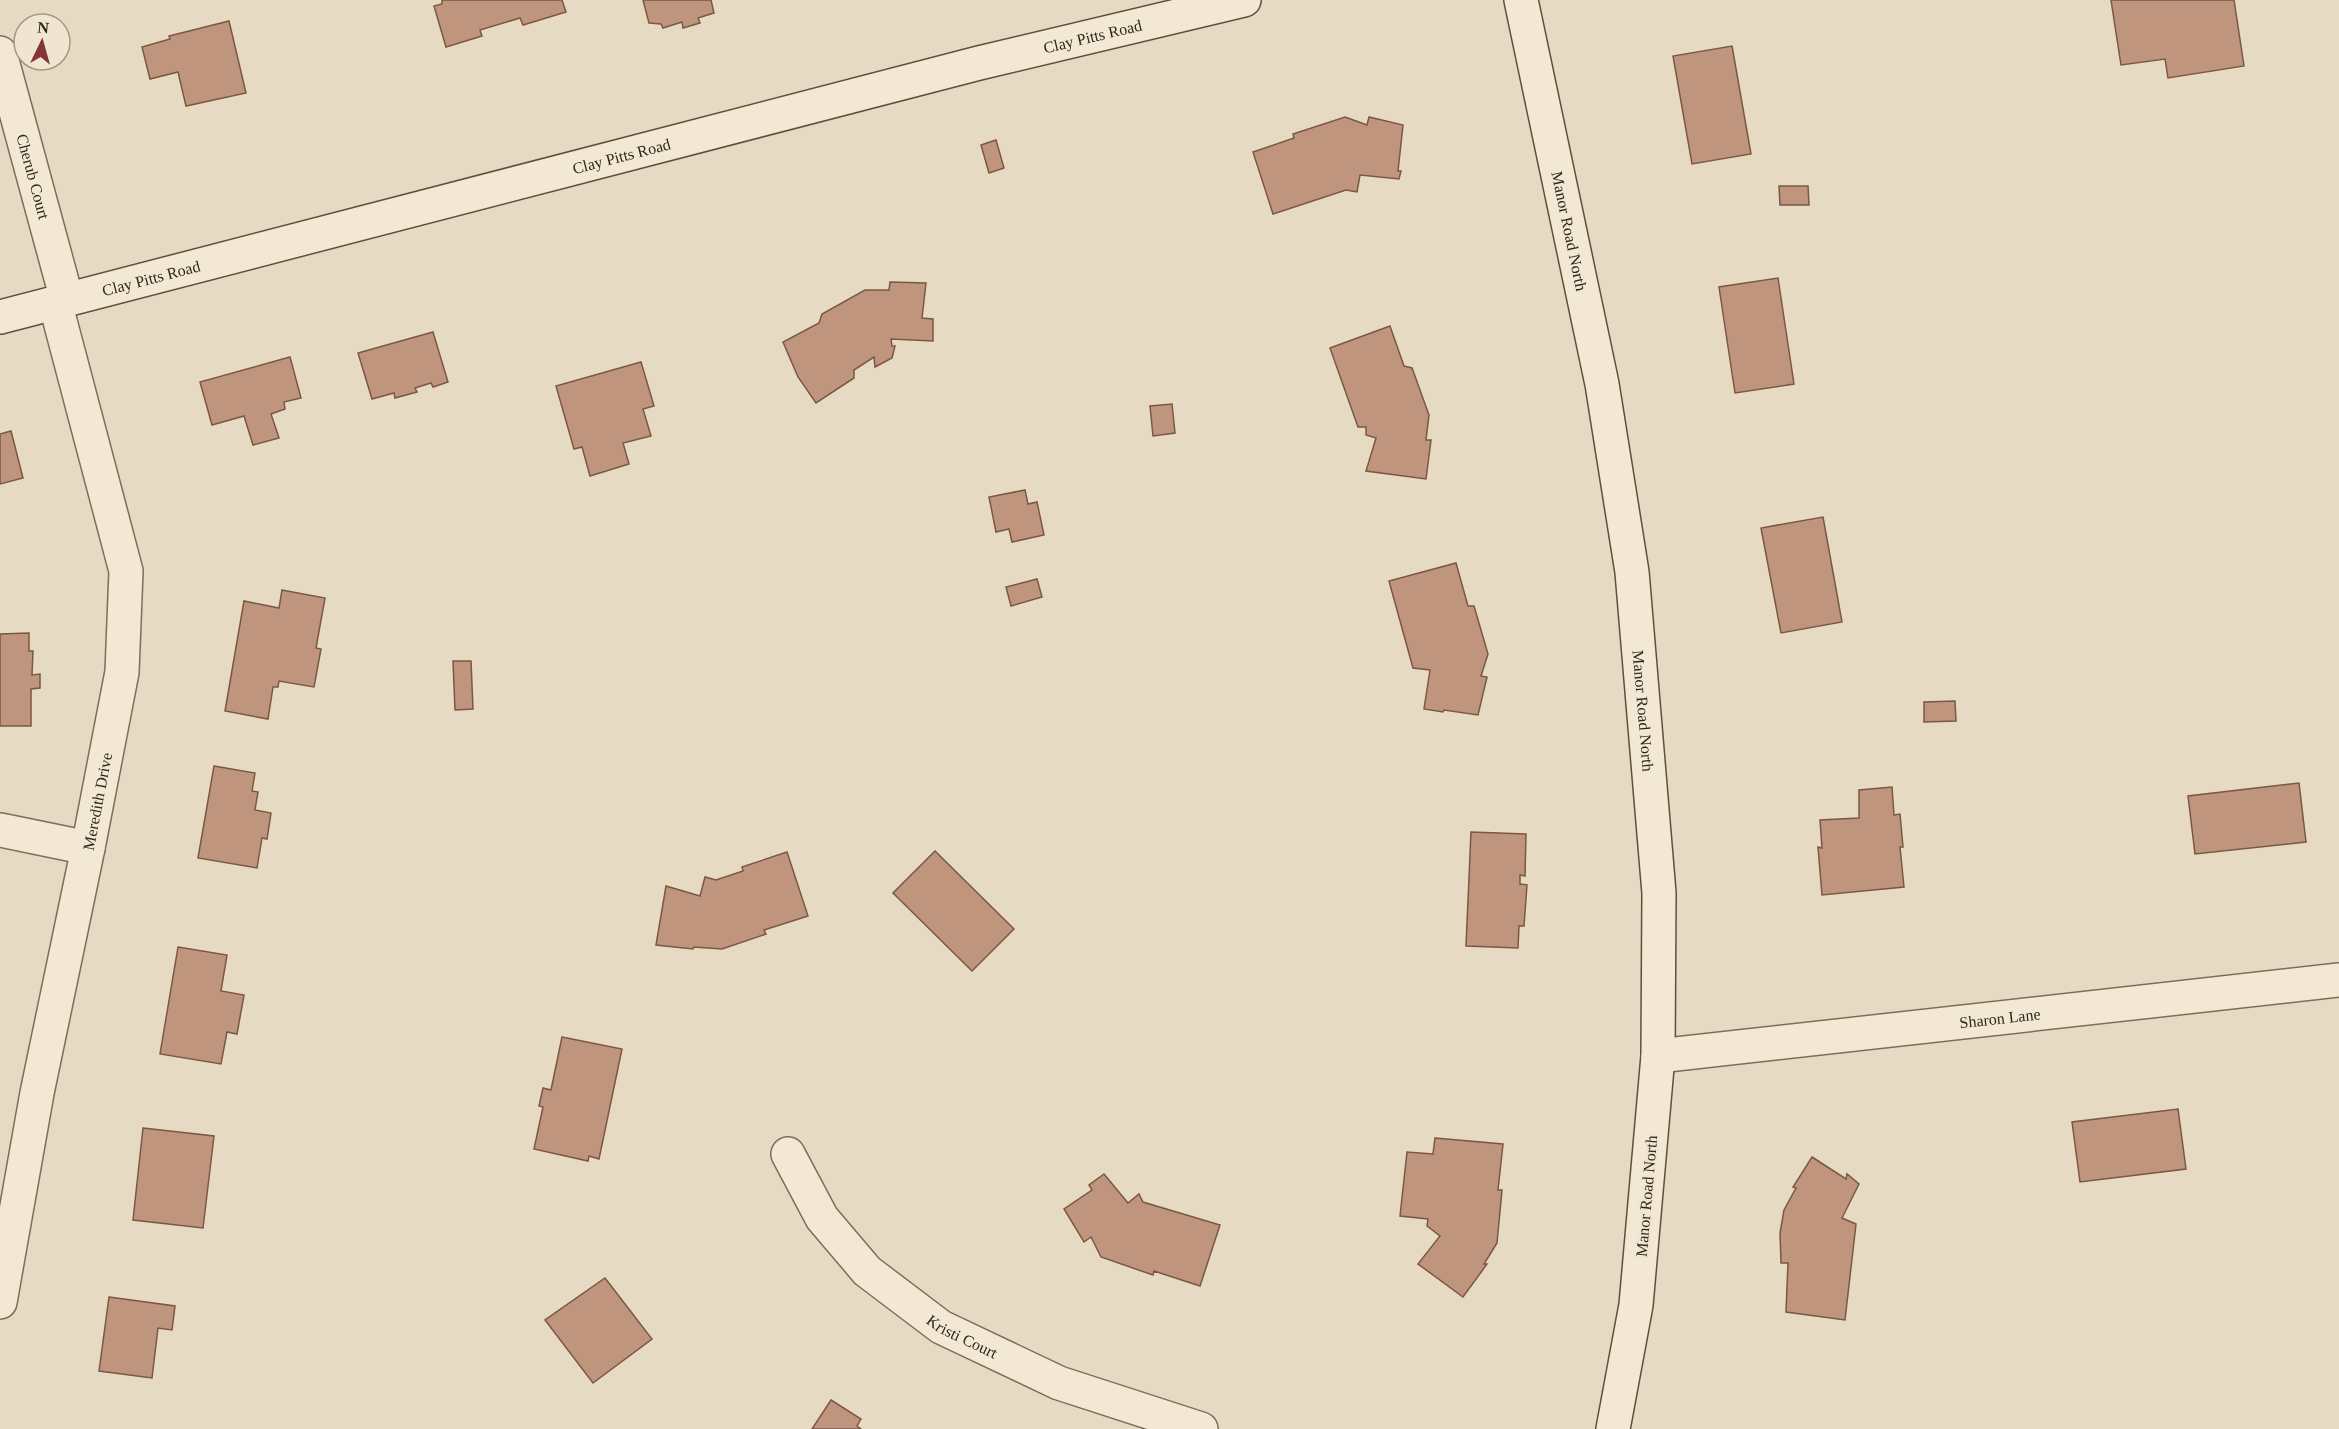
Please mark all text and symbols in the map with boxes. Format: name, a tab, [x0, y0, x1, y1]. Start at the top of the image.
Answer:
north arrow	[12, 12, 72, 72]
street label: Clay Pitts Road	[1042, 17, 1143, 56]
text: N	[37, 19, 50, 37]
street label: Cherub Court	[13, 132, 53, 222]
street label: Clay Pitts Road	[571, 135, 672, 177]
street label: Manor Road North	[1548, 170, 1590, 292]
street label: Clay Pitts Road	[100, 257, 202, 299]
street label: Manor Road North	[1630, 649, 1657, 772]
street label: Meredith Drive	[80, 751, 115, 852]
street label: Sharon Lane	[1959, 1005, 2041, 1031]
street label: Manor Road North	[1633, 1135, 1660, 1257]
street label: Kristi Court	[923, 1311, 1001, 1362]

